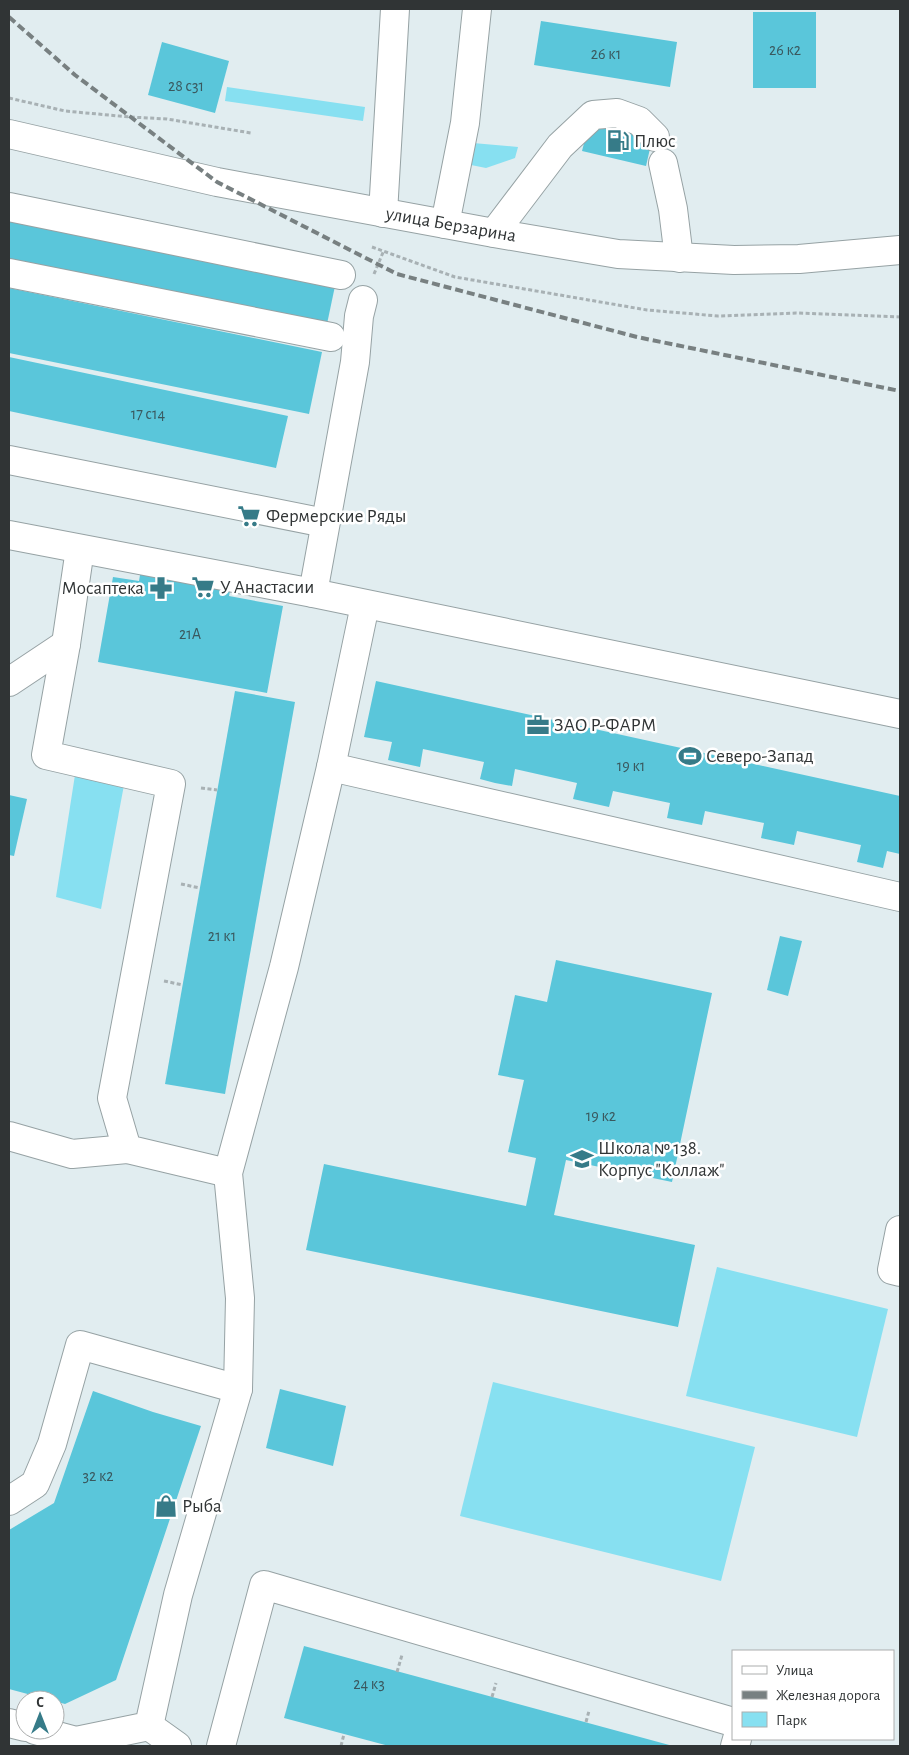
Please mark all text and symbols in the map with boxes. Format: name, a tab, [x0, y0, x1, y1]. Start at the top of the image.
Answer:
house number: 26 к2	[769, 42, 801, 58]
house number: 26 к1	[591, 46, 621, 62]
house number: 28 с31	[168, 78, 204, 94]
fuel station icon: Плюс	[605, 128, 631, 154]
place label: Плюс	[634, 132, 676, 151]
street label: улица Берзарина	[383, 204, 518, 246]
house number: 17 с14	[131, 406, 166, 422]
supermarket icon: Фермерские Ряды	[236, 503, 262, 529]
place label: Фермерские Ряды	[266, 507, 407, 526]
supermarket icon: У Анастасии	[190, 574, 216, 600]
pharmacy icon: Мосаптека	[148, 575, 174, 601]
place label: У Анастасии	[220, 578, 314, 597]
place label: Мосаптека	[62, 579, 144, 598]
house number: 21А	[179, 626, 202, 642]
office icon: ЗАО Р-ФАРМ	[525, 712, 551, 738]
place label: ЗАО Р-ФАРМ	[554, 716, 656, 735]
sports icon: Северо-Запад	[677, 743, 703, 769]
place label: Северо-Запад	[706, 747, 814, 766]
house number: 19 к1	[617, 758, 645, 774]
house number: 21 к1	[208, 928, 236, 944]
house number: 19 к2	[586, 1108, 616, 1124]
place label: Школа № 138. Корпус "Коллаж"	[598, 1139, 725, 1180]
school or university icon: Школа № 138. Корпус "Коллаж"	[569, 1146, 595, 1172]
house number: 32 к2	[82, 1468, 114, 1484]
shop icon: Рыба	[153, 1493, 179, 1519]
place label: Рыба	[182, 1497, 222, 1516]
legend	[732, 1650, 894, 1740]
text: Улица	[776, 1663, 813, 1678]
house number: 24 к3	[353, 1676, 385, 1692]
text: Железная дорога	[776, 1688, 881, 1703]
north arrow	[15, 1690, 65, 1740]
text: С	[36, 1696, 44, 1710]
text: Парк	[776, 1713, 807, 1728]

